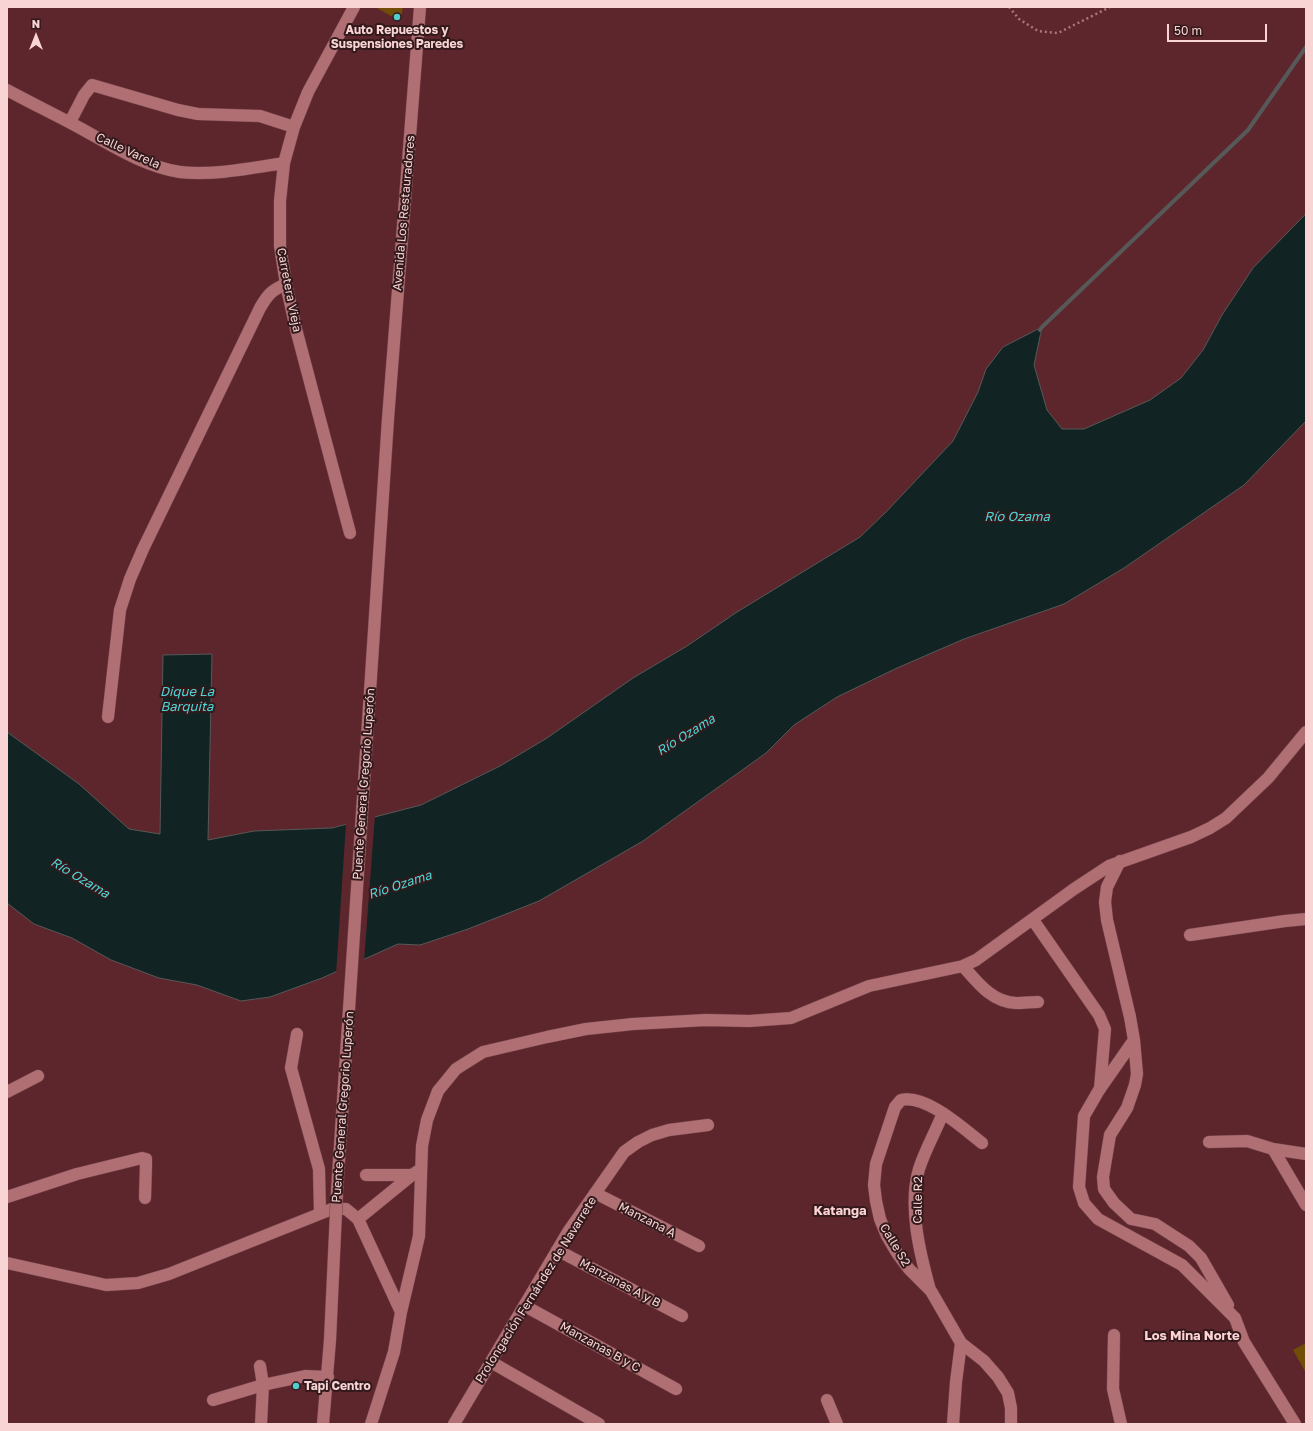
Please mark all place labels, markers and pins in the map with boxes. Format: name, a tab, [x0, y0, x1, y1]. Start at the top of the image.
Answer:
marker: Auto Repuestos y Suspensiones Paredes	[392, 12, 402, 22]
place label: Auto Repuestos y Suspensiones Paredes	[331, 23, 463, 51]
place label: Tapi Centro	[304, 1379, 371, 1393]
marker: Tapi Centro	[291, 1381, 301, 1391]

